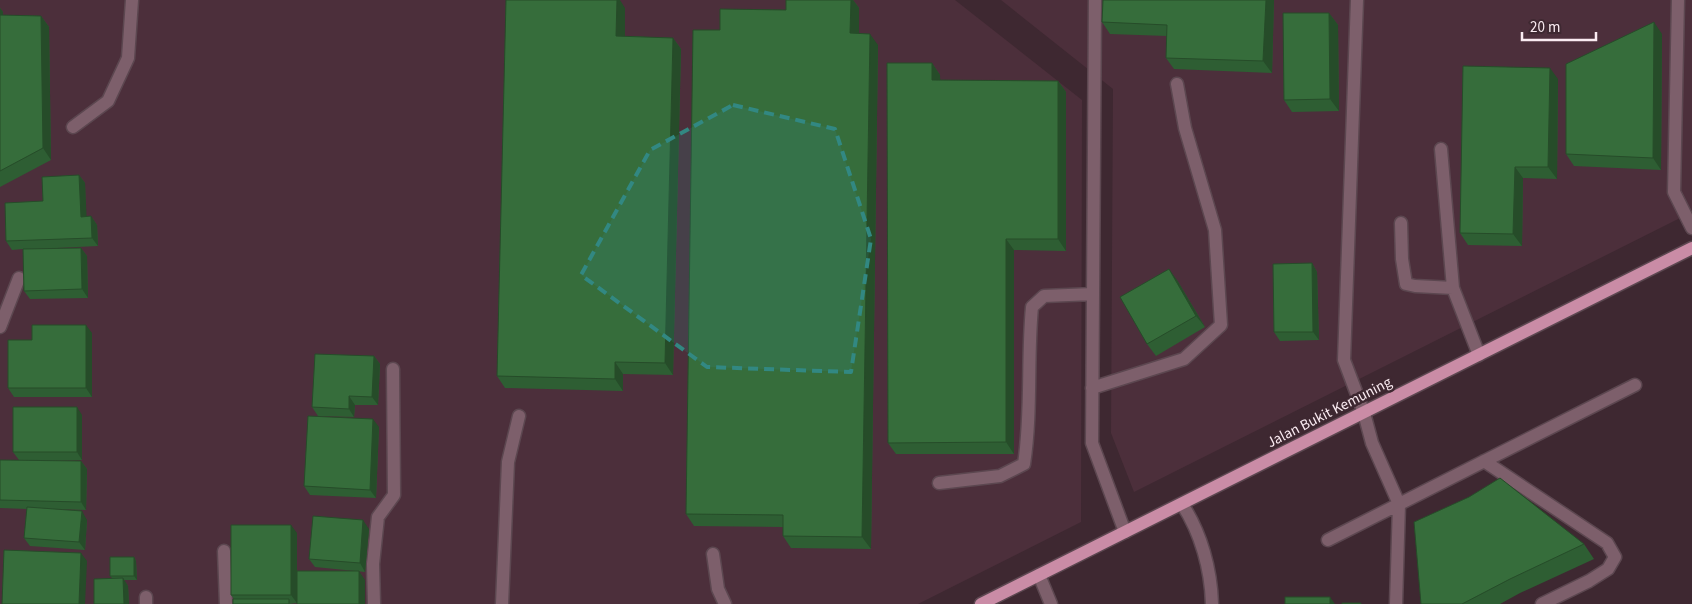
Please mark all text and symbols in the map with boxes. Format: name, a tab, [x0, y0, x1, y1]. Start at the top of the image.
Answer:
scale bar	[1522, 10, 1596, 42]
text: 20 m	[1530, 17, 1560, 38]
street label: Jalan Bukit Kemuning	[1263, 372, 1396, 453]

